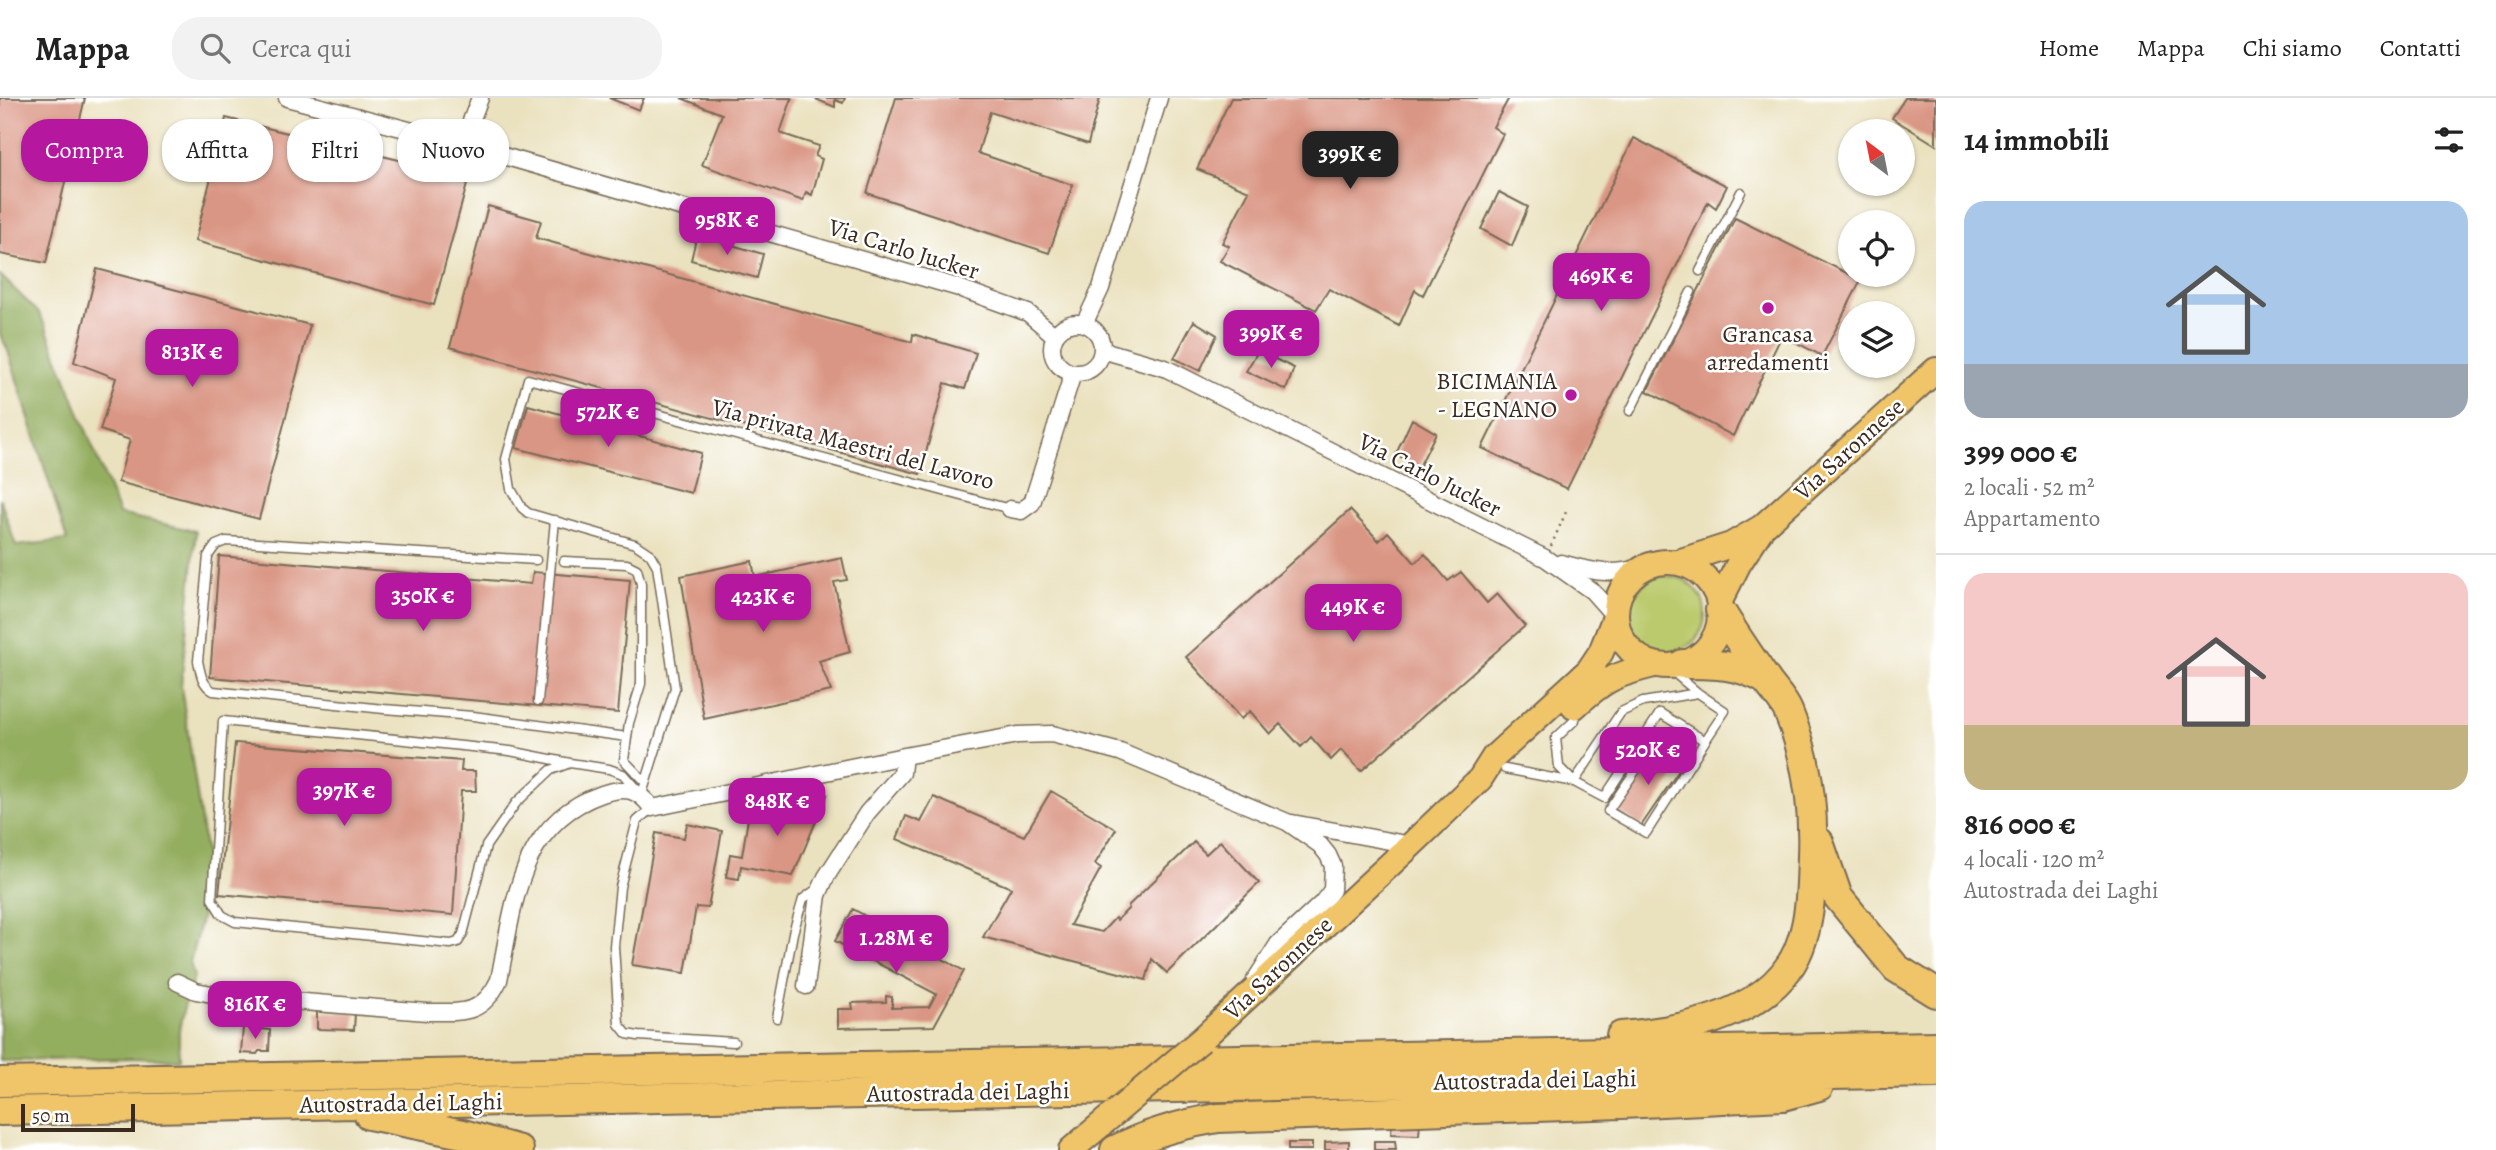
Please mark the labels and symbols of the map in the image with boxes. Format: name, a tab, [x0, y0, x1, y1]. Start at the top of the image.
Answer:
north arrow	[1838, 119, 1914, 196]
pin: 399K €	[1293, 132, 1407, 191]
pin: 958K €	[670, 198, 784, 257]
street label: Via Carlo Jucker	[824, 211, 983, 287]
pin: 469K €	[1544, 254, 1658, 313]
marker: Grancasa arredamenti	[1760, 300, 1776, 316]
pin: 399K €	[1214, 310, 1328, 370]
place label: Grancasa arredamenti	[1707, 318, 1829, 378]
pin: 813K €	[135, 330, 249, 389]
place label: BICIMANIA - LEGNANO	[1436, 365, 1558, 425]
marker: BICIMANIA - LEGNANO	[1563, 387, 1579, 403]
pin: 572K €	[551, 390, 665, 449]
street label: Via privata Maestri del Lavoro	[707, 391, 998, 497]
street label: Via Saronnese	[1786, 391, 1911, 508]
street label: Via Carlo Jucker	[1352, 425, 1507, 525]
pin: 350K €	[366, 574, 480, 633]
pin: 423K €	[706, 574, 820, 634]
pin: 449K €	[1296, 584, 1410, 644]
pin: 520K €	[1591, 728, 1705, 787]
pin: 397K €	[287, 768, 401, 828]
pin: 848K €	[720, 778, 834, 838]
street label: Via Saronnese	[1216, 909, 1339, 1028]
pin: 1.28M €	[831, 916, 961, 975]
pin: 816K €	[198, 982, 312, 1041]
street label: Autostrada dei Laghi	[1432, 1062, 1637, 1098]
street label: Autostrada dei Laghi	[865, 1074, 1070, 1110]
street label: Autostrada dei Laghi	[298, 1085, 503, 1121]
scale bar	[21, 1101, 135, 1133]

